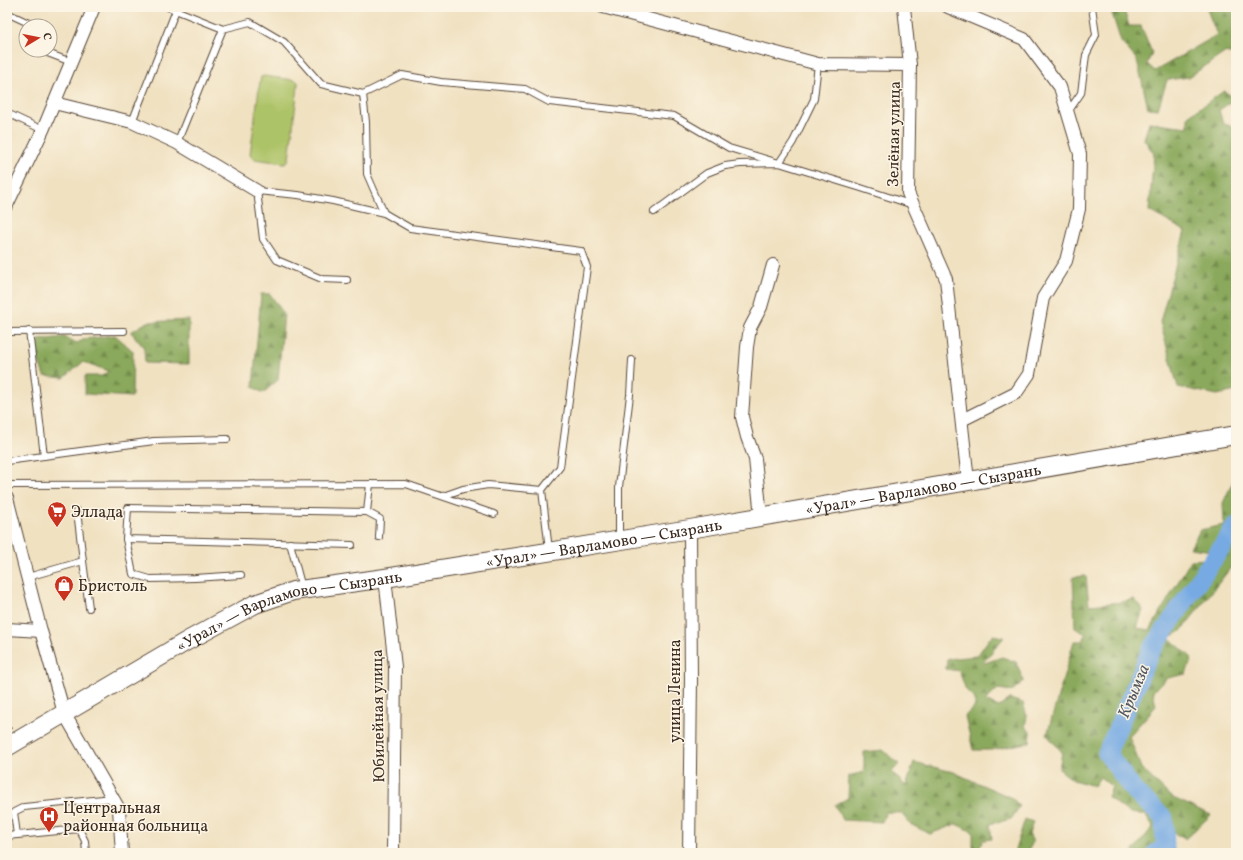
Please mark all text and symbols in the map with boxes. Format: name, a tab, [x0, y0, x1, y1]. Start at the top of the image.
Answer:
north arrow	[18, 18, 58, 58]
text: С	[38, 32, 54, 41]
street label: Зелёная улица	[883, 81, 907, 187]
street label: «Урал» — Варламово — Сызрань	[804, 460, 1043, 522]
supermarket icon: Эллада	[46, 500, 68, 528]
place label: Эллада	[71, 502, 123, 524]
street label: «Урал» — Варламово — Сызрань	[484, 515, 724, 575]
street label: «Урал» — Варламово — Сызрань	[173, 566, 404, 658]
shop icon: Бристоль	[53, 574, 75, 602]
place label: Бристоль	[78, 576, 147, 598]
street label: улица Ленина	[665, 639, 687, 743]
street label: Юбилейная улица	[367, 649, 391, 783]
water label: Крымза	[1113, 661, 1156, 722]
place label: Центральная районная больница	[63, 798, 208, 838]
hospital icon: Центральная районная больница	[38, 805, 60, 833]

